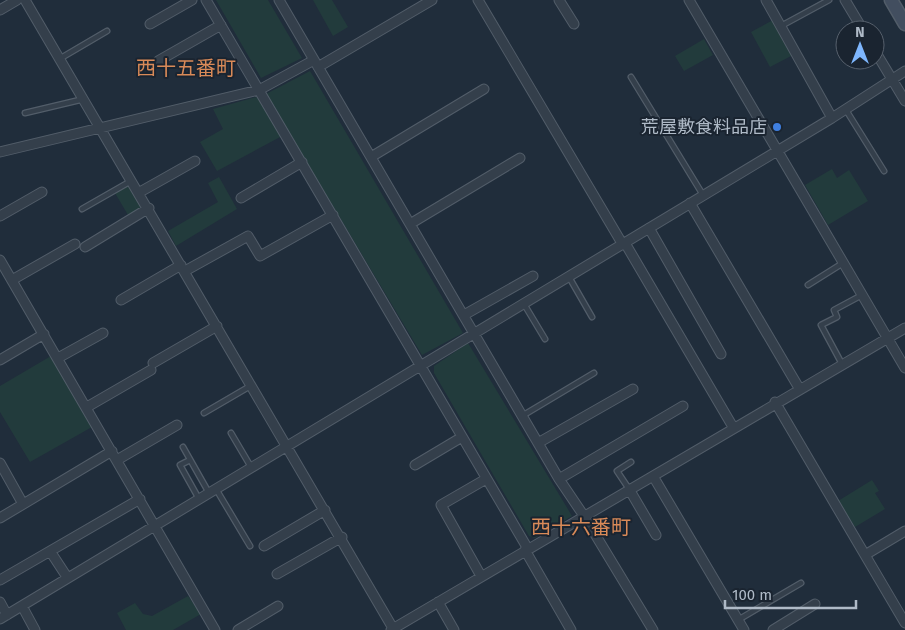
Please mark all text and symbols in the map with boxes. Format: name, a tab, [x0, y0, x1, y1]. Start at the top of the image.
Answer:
north arrow	[835, 20, 885, 70]
text: N	[855, 24, 865, 41]
district label: 西十五番町	[136, 56, 236, 80]
place label: 荒屋敷食料品店	[641, 116, 767, 138]
marker: 荒屋敷食料品店	[771, 121, 783, 133]
district label: 西十六番町	[531, 515, 631, 539]
scale bar	[725, 578, 856, 610]
text: 100 m	[732, 586, 772, 604]

